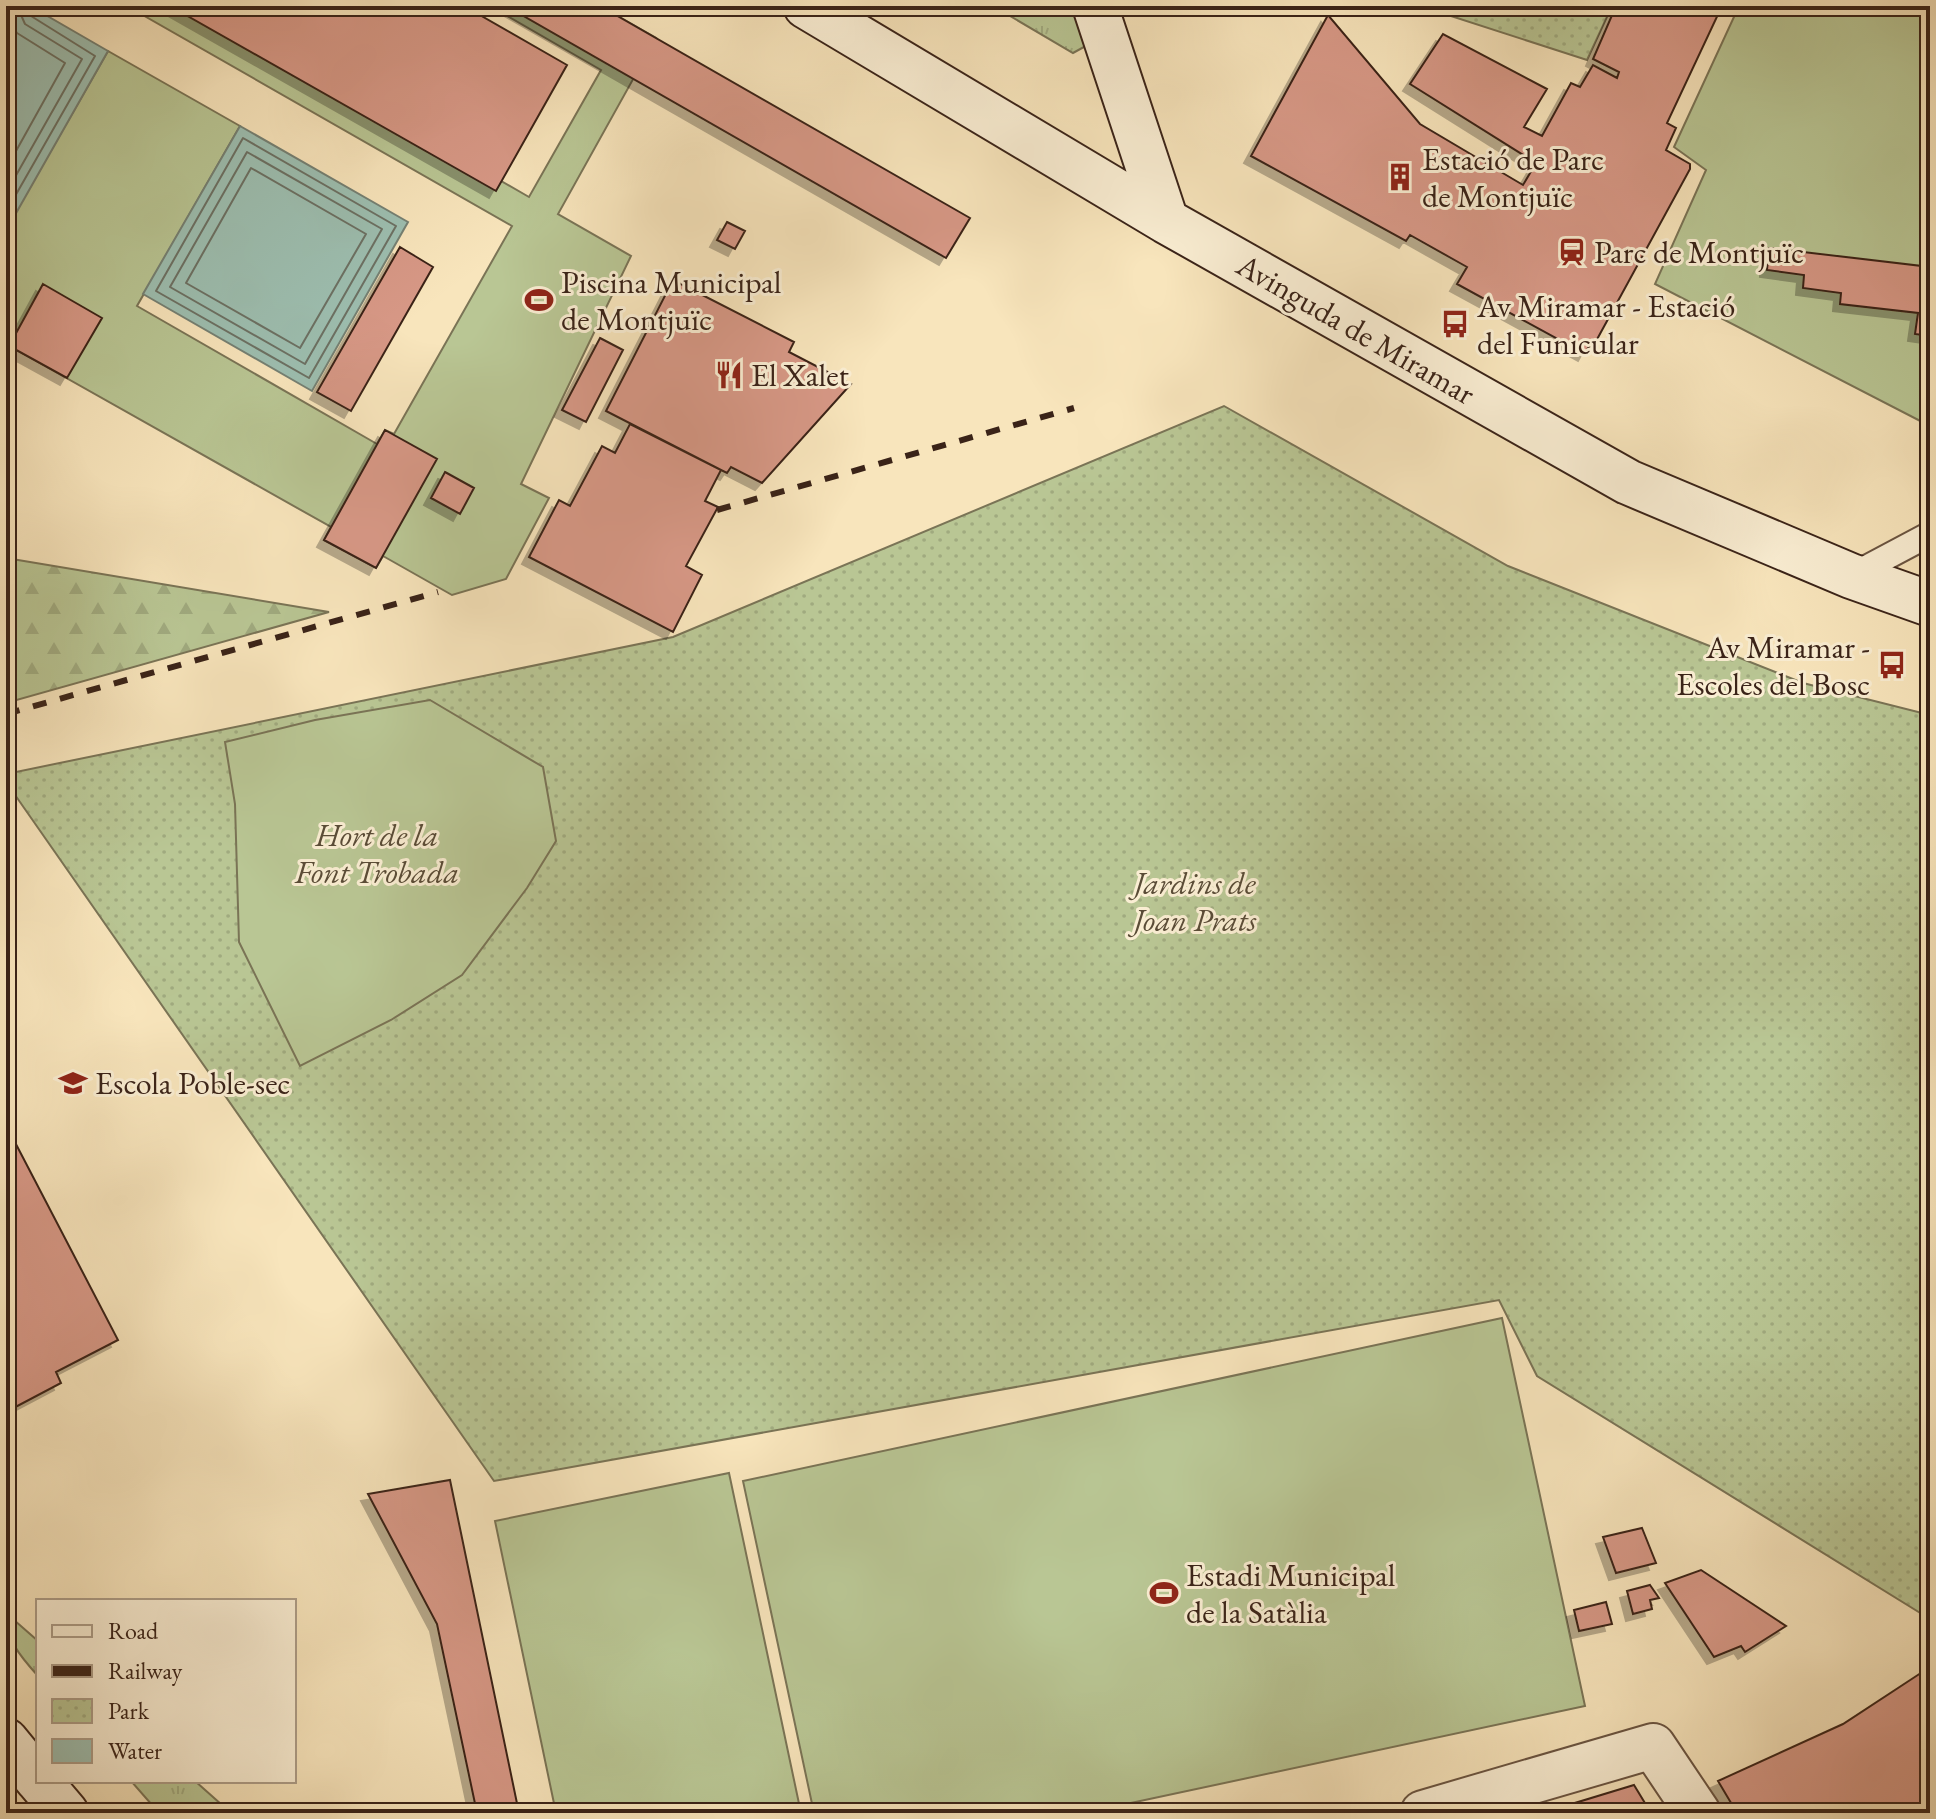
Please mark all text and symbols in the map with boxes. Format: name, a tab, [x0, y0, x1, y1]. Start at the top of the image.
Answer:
place label: Estació de Parc de Montjuïc	[1422, 138, 1604, 217]
building icon: Estació de Parc de Montjuïc	[1385, 162, 1415, 192]
place label: Parc de Montjuïc	[1594, 231, 1804, 273]
station icon: Parc de Montjuïc	[1557, 237, 1587, 267]
street label: Avinguda de Miramar	[1228, 243, 1483, 414]
place label: Piscina Municipal de Montjuïc	[561, 261, 782, 340]
sports icon: Piscina Municipal de Montjuïc	[524, 285, 554, 315]
place label: Av Miramar - Estació del Funicular	[1476, 285, 1735, 364]
bus stop icon: Av Miramar - Estació del Funicular	[1440, 309, 1470, 339]
place label: El Xalet	[751, 354, 849, 396]
restaurant icon: El Xalet	[714, 360, 744, 390]
place label: Av Miramar - Escoles del Bosc	[1676, 626, 1870, 705]
bus stop icon: Av Miramar - Escoles del Bosc	[1877, 650, 1907, 680]
park label: Hort de la Font Trobada	[294, 814, 459, 893]
park label: Jardins de Joan Prats	[1128, 862, 1257, 941]
place label: Escola Poble-sec	[95, 1062, 290, 1104]
school or university icon: Escola Poble-sec	[58, 1068, 88, 1098]
place label: Estadi Municipal de la Satàlia	[1186, 1554, 1396, 1633]
sports icon: Estadi Municipal de la Satàlia	[1149, 1578, 1179, 1608]
legend	[36, 1599, 296, 1783]
text: Road	[108, 1615, 159, 1646]
text: Railway	[108, 1655, 183, 1686]
text: Park	[108, 1695, 150, 1726]
text: Water	[108, 1735, 162, 1766]

